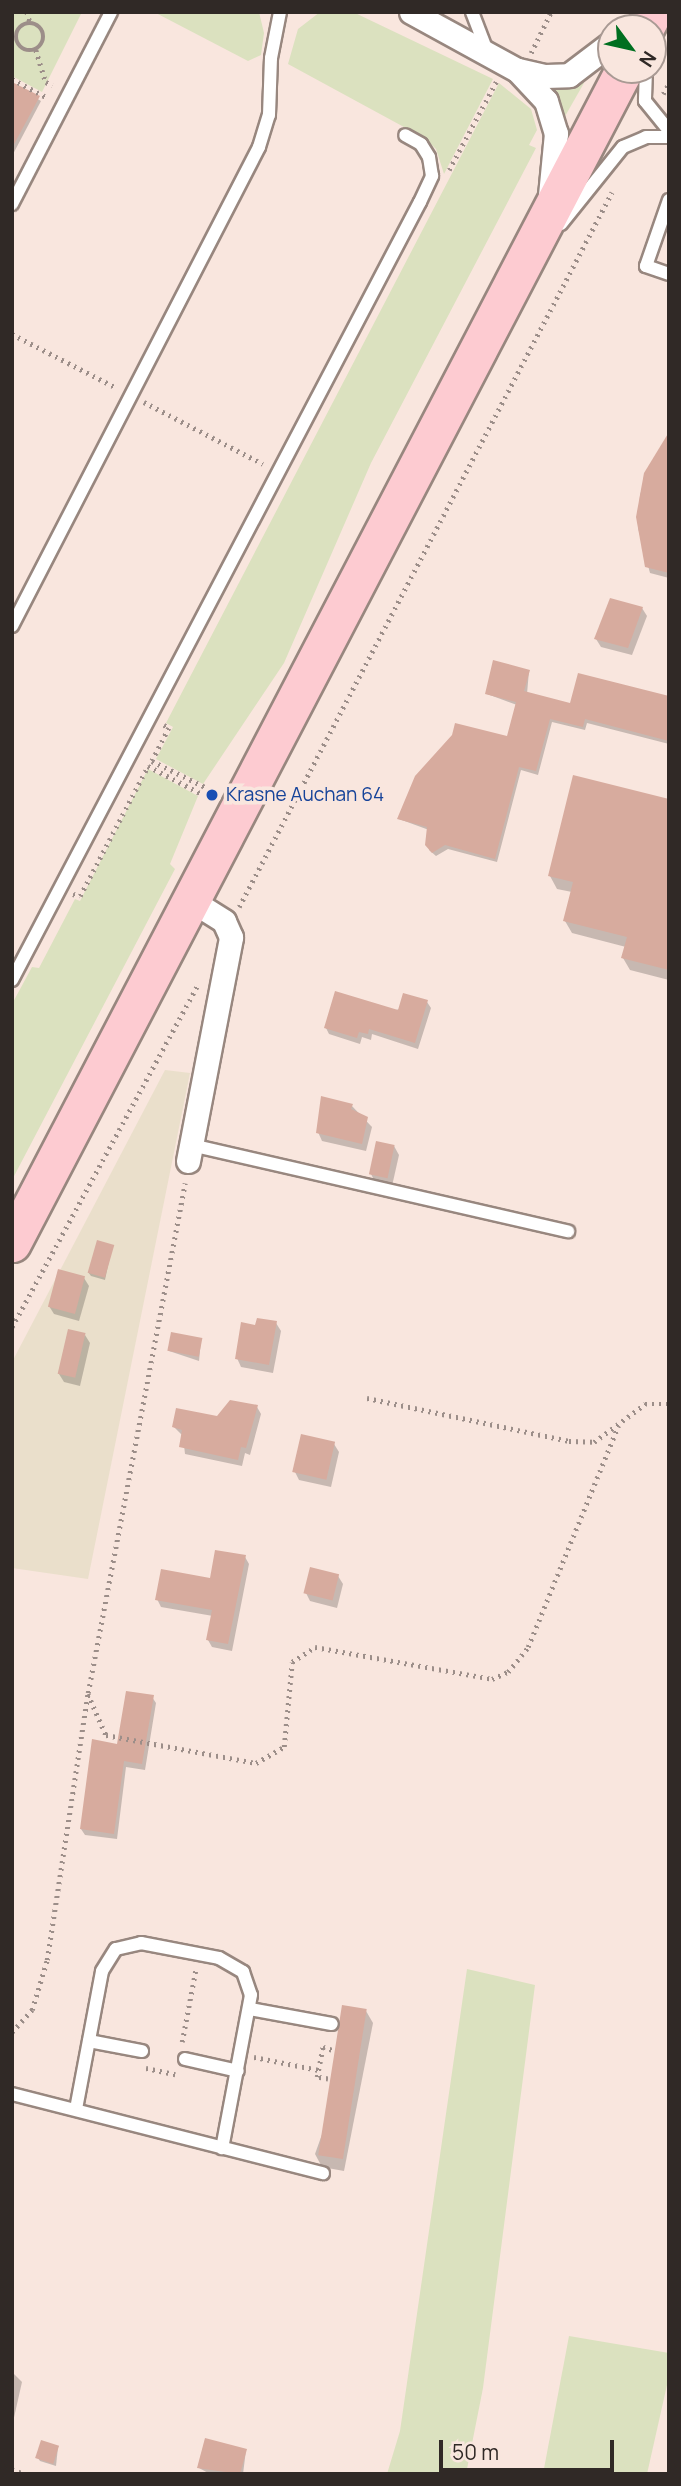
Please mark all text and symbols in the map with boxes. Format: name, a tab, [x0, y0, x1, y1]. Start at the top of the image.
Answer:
north arrow	[597, 14, 667, 84]
text: N	[633, 47, 663, 72]
place label: Krasne Auchan 64	[226, 784, 384, 806]
marker: Krasne Auchan 64	[204, 787, 220, 803]
scale bar	[443, 2426, 618, 2470]
text: 50 m	[452, 2438, 499, 2466]

